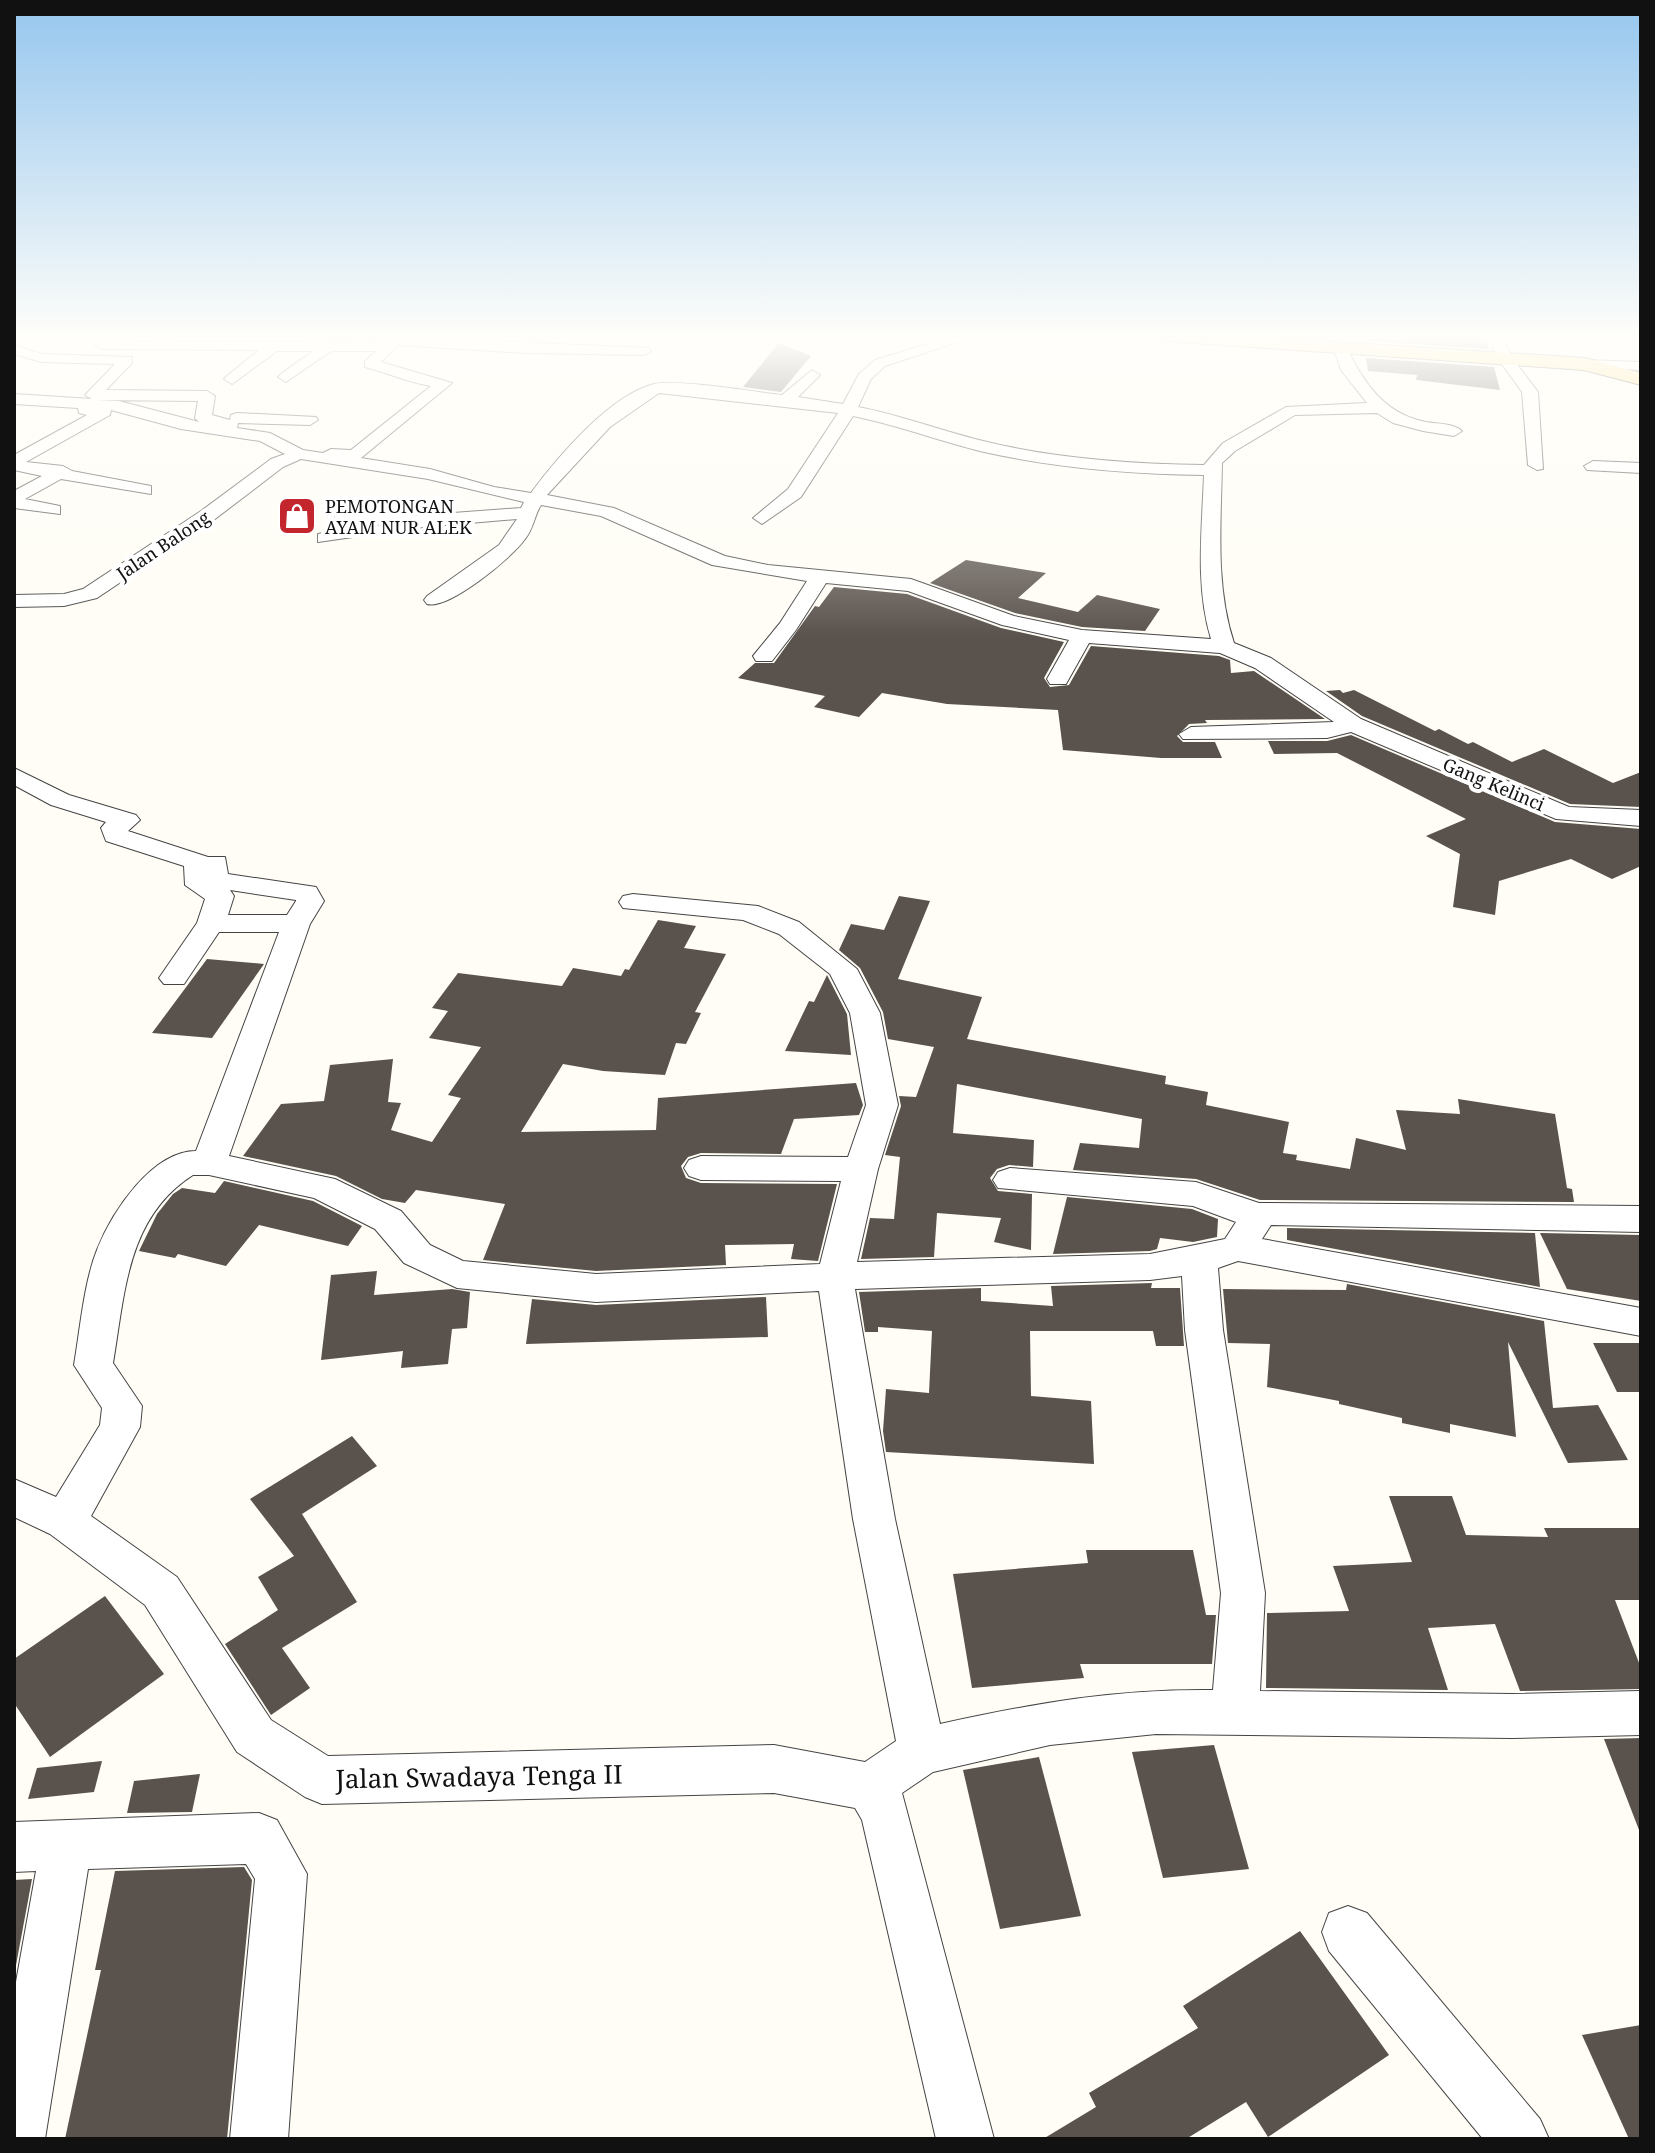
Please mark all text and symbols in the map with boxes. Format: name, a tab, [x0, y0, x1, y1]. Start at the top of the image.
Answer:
place label: PEMOTONGAN AYAM NUR ALEK	[325, 494, 472, 539]
shop icon: PEMOTONGAN AYAM NUR ALEK	[276, 495, 318, 537]
street label: Jalan Balong	[111, 505, 215, 586]
street label: Gang Kelinci	[1439, 752, 1549, 816]
street label: Jalan Swadaya Tenga II	[334, 1755, 623, 1797]

